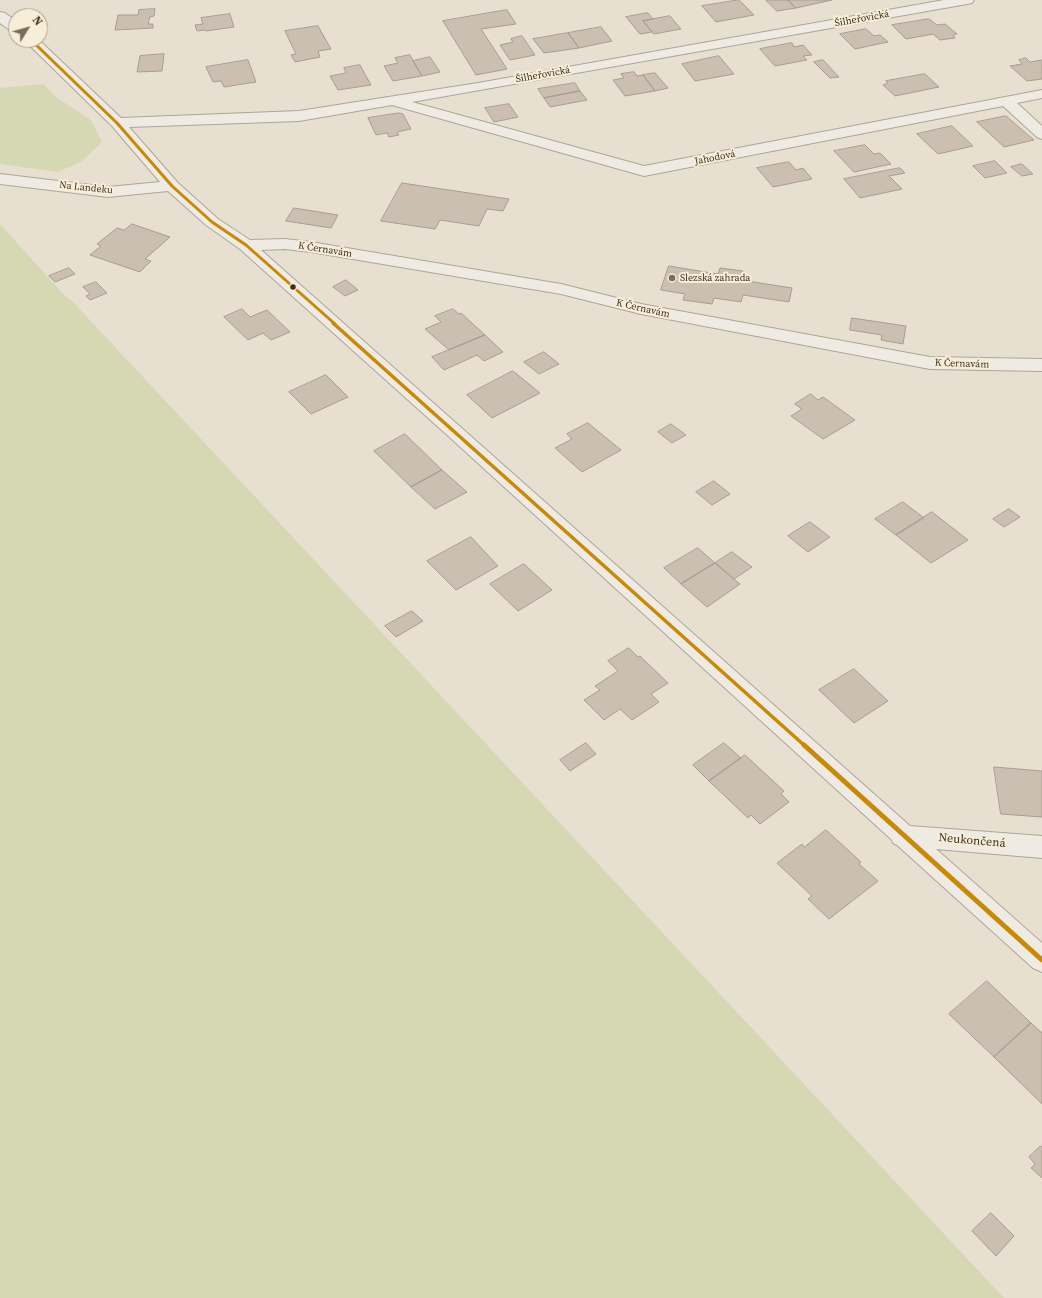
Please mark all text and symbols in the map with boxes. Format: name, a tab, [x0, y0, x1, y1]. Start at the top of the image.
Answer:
north arrow	[8, 8, 48, 48]
street label: Šilheřovická	[834, 8, 890, 30]
text: N	[29, 13, 46, 29]
street label: Šilheřovická	[515, 64, 571, 86]
street label: Jahodová	[694, 148, 736, 168]
street label: Na Landeku	[59, 179, 113, 197]
street label: K Černavám	[297, 240, 353, 260]
place label: Slezská zahrada	[680, 272, 750, 284]
marker: Slezská zahrada	[667, 273, 677, 283]
unlabelled marker	[288, 282, 298, 292]
street label: K Černavám	[615, 297, 671, 321]
street label: K Černavám	[935, 357, 989, 371]
street label: Neukončená	[938, 831, 1006, 851]

